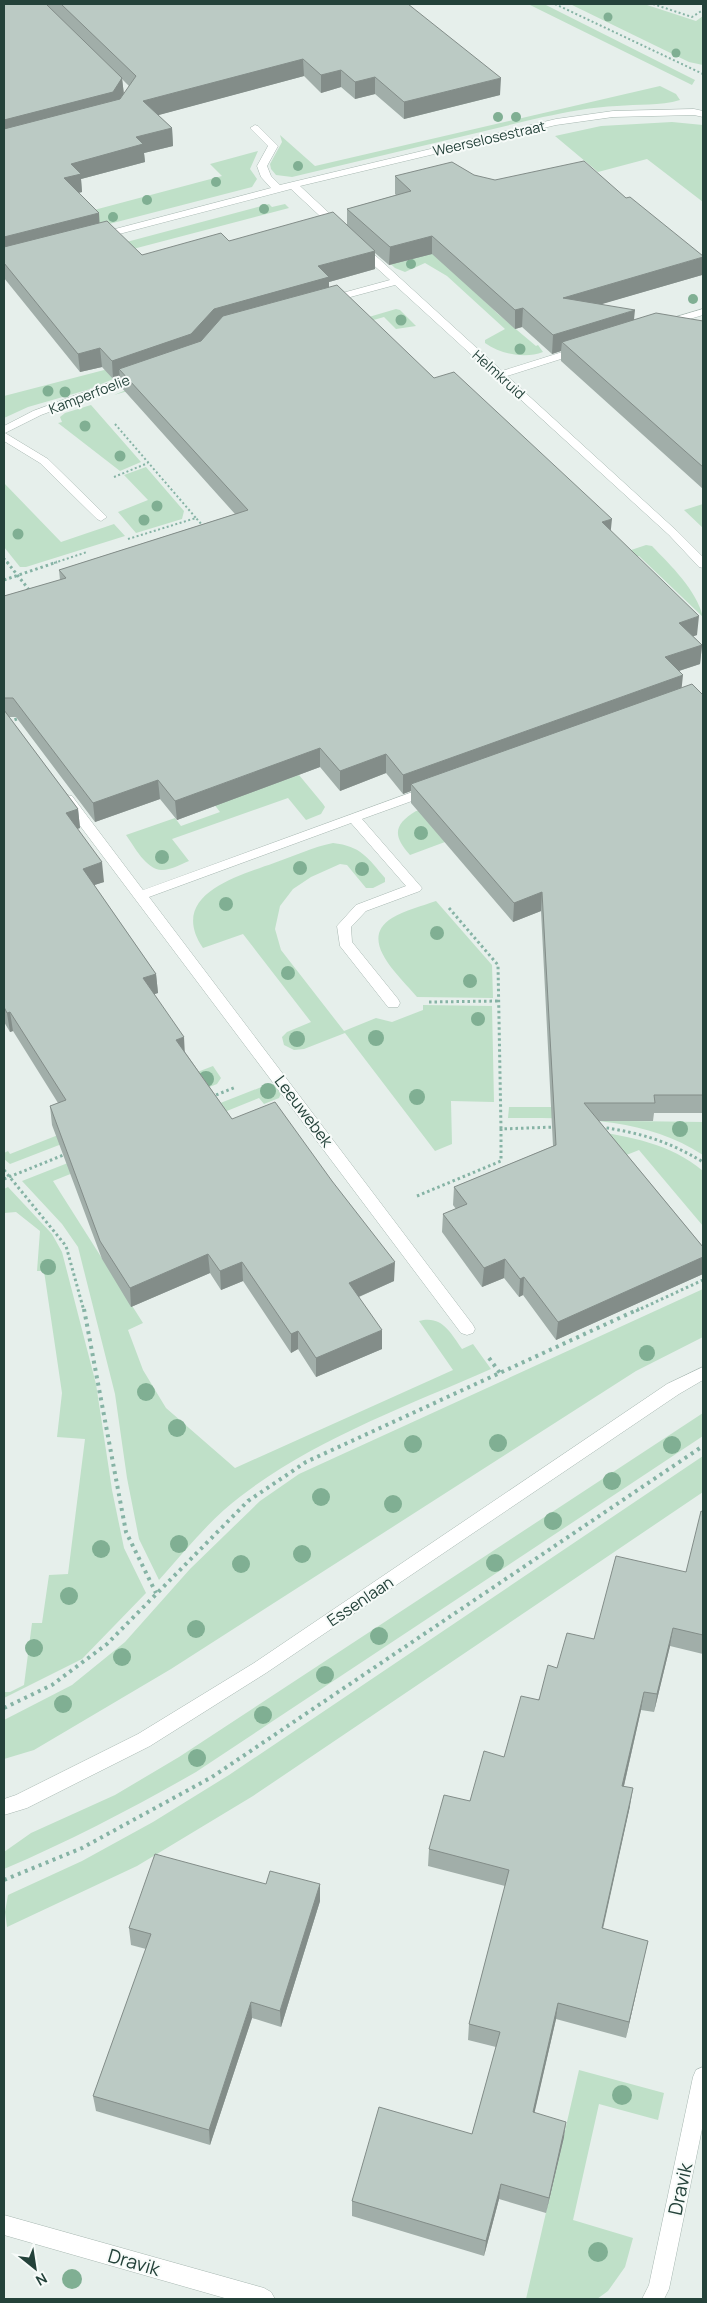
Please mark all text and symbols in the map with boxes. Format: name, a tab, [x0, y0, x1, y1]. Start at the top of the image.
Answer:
street label: Weerselosestraat	[431, 116, 547, 160]
street label: Helmkruid	[469, 345, 529, 403]
street label: Kamperfoelie	[46, 370, 132, 418]
street label: Leeuwebek	[270, 1071, 339, 1152]
street label: Essenlaan	[323, 1571, 397, 1631]
street label: Dravik	[662, 2160, 698, 2218]
street label: Dravik	[105, 2242, 164, 2282]
north arrow	[10, 2243, 60, 2293]
text: N	[33, 2269, 51, 2290]

